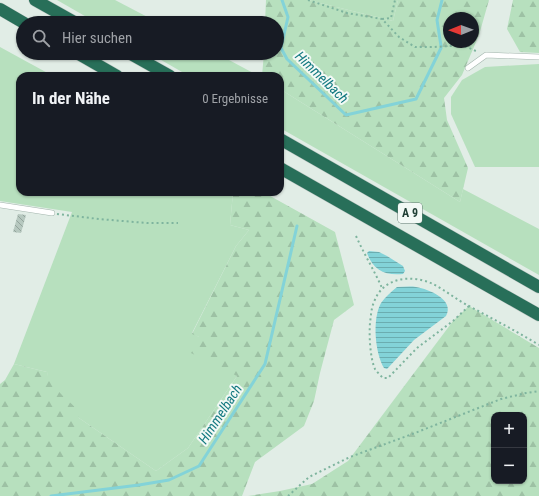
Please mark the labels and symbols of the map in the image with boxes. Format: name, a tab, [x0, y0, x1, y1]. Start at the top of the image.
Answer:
north arrow	[443, 12, 479, 48]
water label: Himmelbach	[292, 48, 352, 106]
road number: A 9	[398, 203, 422, 223]
water label: Himmelbach	[195, 381, 245, 447]

